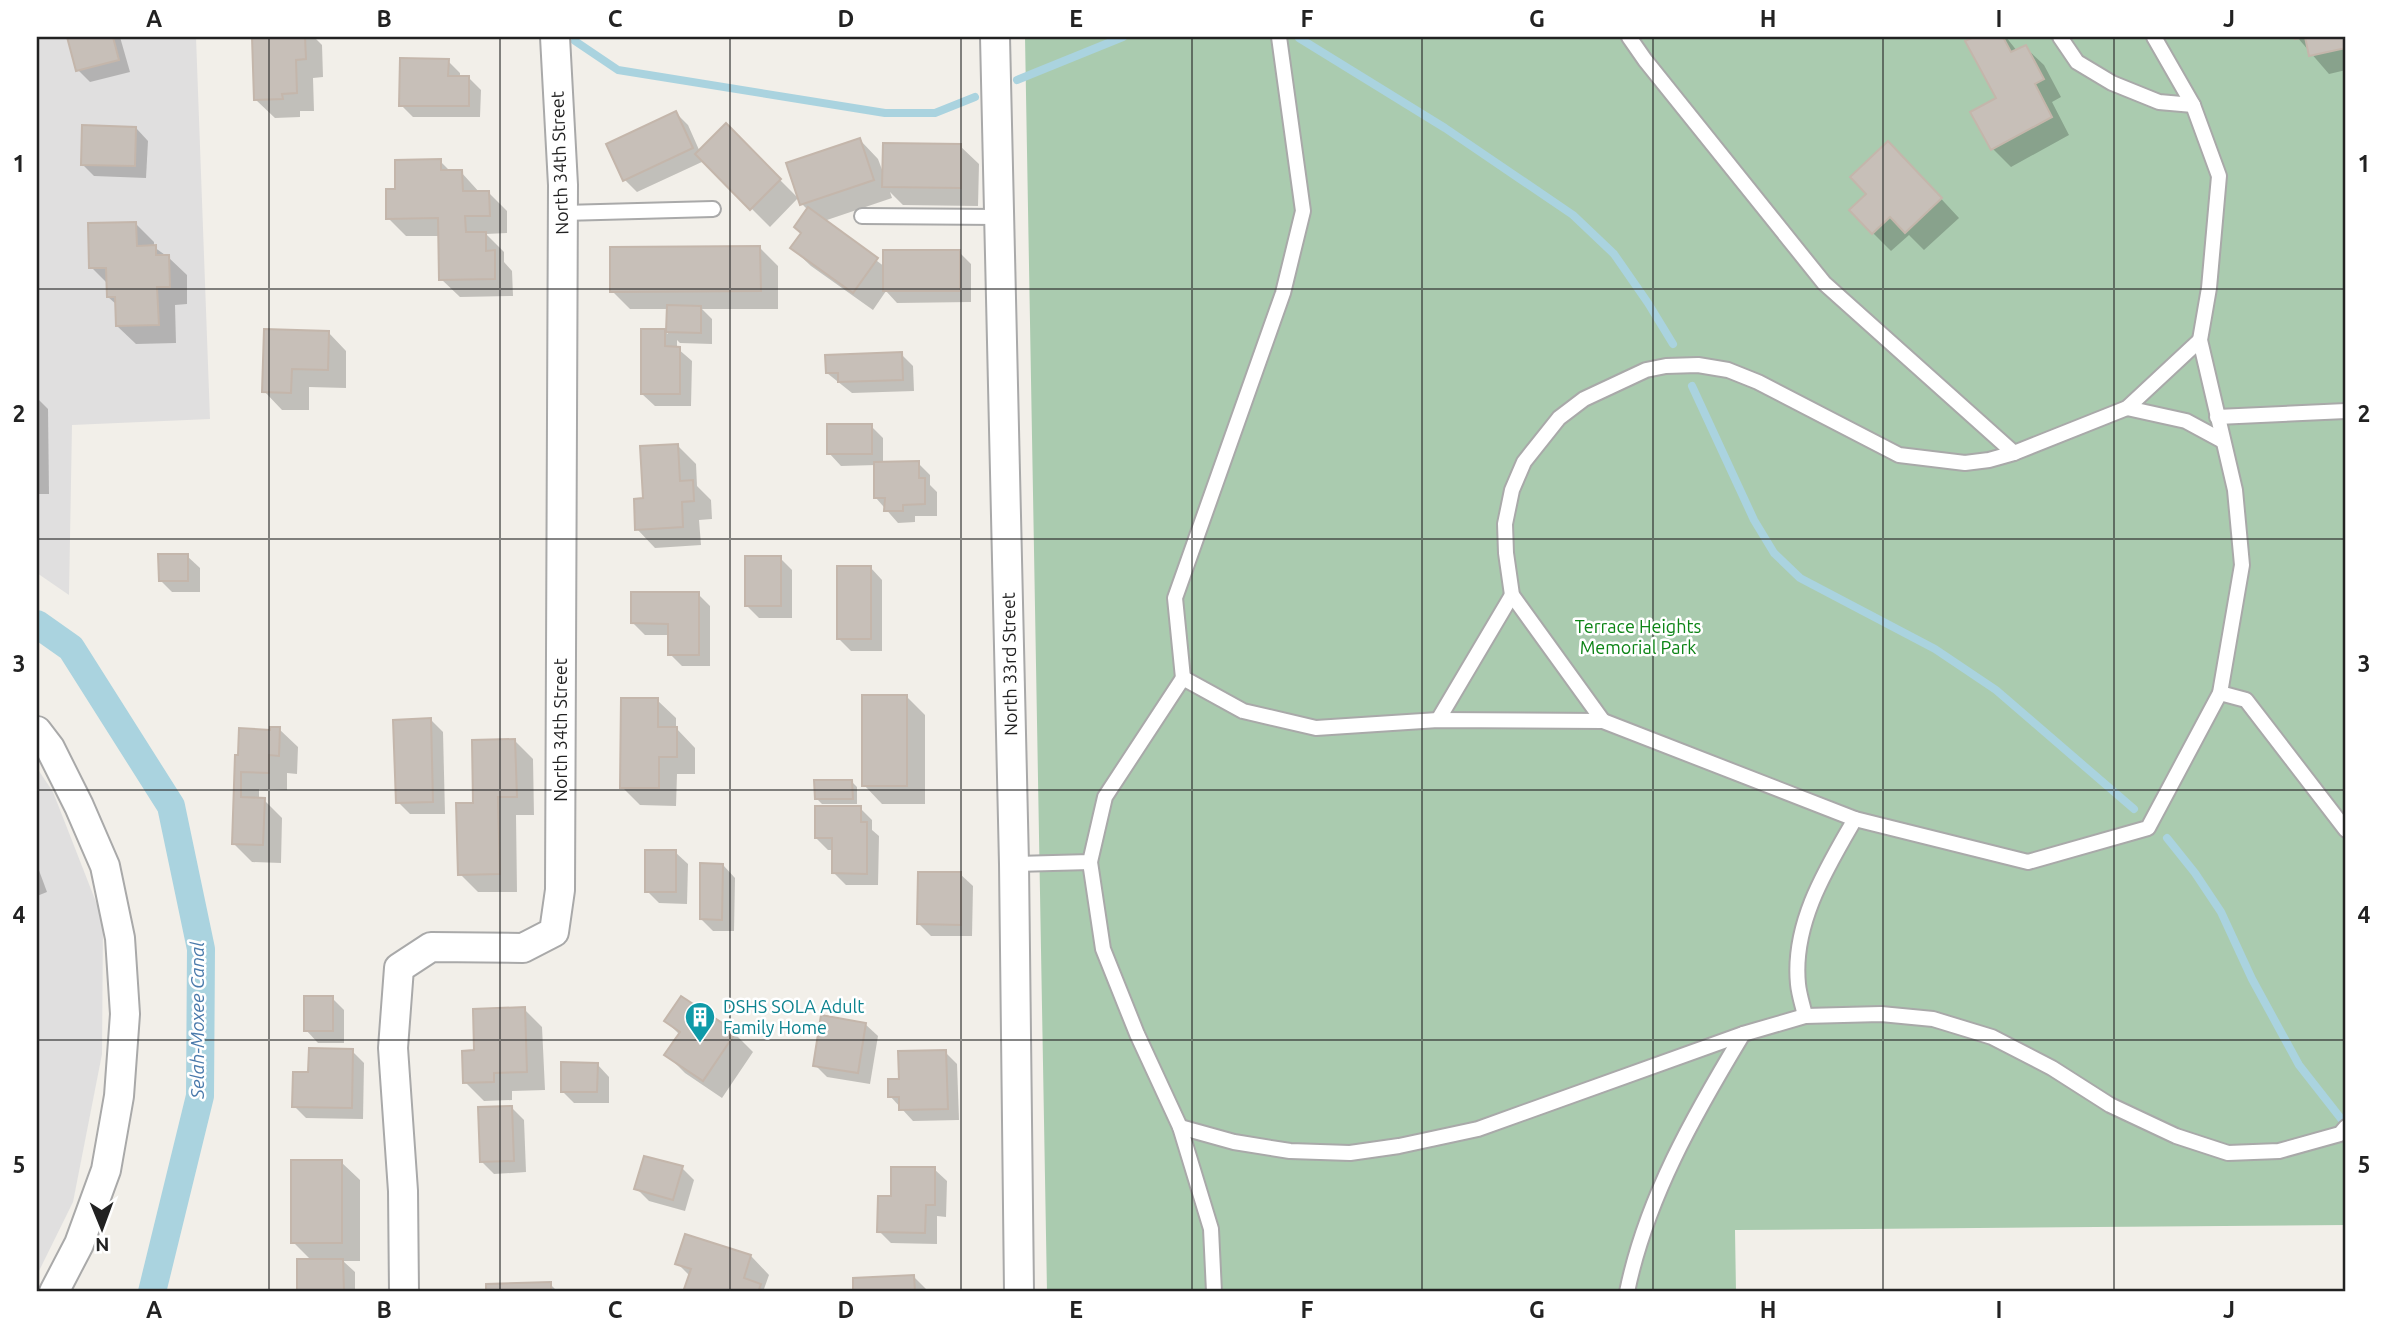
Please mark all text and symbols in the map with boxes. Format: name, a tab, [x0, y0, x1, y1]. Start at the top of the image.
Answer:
text: A	[146, 6, 162, 31]
text: B	[376, 6, 392, 31]
text: C	[608, 6, 623, 31]
text: D	[838, 6, 854, 31]
text: E	[1069, 6, 1083, 31]
text: F	[1301, 6, 1314, 31]
text: G	[1529, 6, 1545, 31]
text: H	[1760, 6, 1776, 31]
text: I	[1996, 6, 2002, 31]
text: J	[2223, 6, 2235, 31]
street label: North 34th Street	[546, 91, 572, 235]
text: 1	[13, 151, 25, 176]
text: 1	[2358, 151, 2370, 176]
text: 2	[13, 401, 25, 426]
text: 2	[2358, 401, 2370, 426]
street label: North 33rd Street	[998, 592, 1020, 736]
park label: Terrace Heights Memorial Park	[1575, 616, 1702, 657]
text: 3	[13, 651, 25, 676]
text: 3	[2358, 651, 2370, 676]
street label: North 34th Street	[550, 658, 570, 802]
text: 4	[13, 902, 26, 927]
text: 4	[2358, 902, 2371, 927]
water label: Selah-Moxee Canal	[186, 941, 208, 1100]
place label: DSHS SOLA Adult Family Home	[723, 996, 864, 1037]
building icon: DSHS SOLA Adult Family Home	[683, 1000, 717, 1044]
text: 5	[13, 1152, 25, 1177]
text: 5	[2358, 1152, 2370, 1177]
north arrow	[66, 1192, 136, 1262]
text: N	[95, 1234, 110, 1256]
text: A	[146, 1297, 162, 1322]
text: B	[376, 1297, 392, 1322]
text: C	[608, 1297, 623, 1322]
text: D	[838, 1297, 854, 1322]
text: E	[1069, 1297, 1083, 1322]
text: F	[1301, 1297, 1314, 1322]
text: G	[1529, 1297, 1545, 1322]
text: H	[1760, 1297, 1776, 1322]
text: I	[1996, 1297, 2002, 1322]
text: J	[2223, 1297, 2235, 1322]

